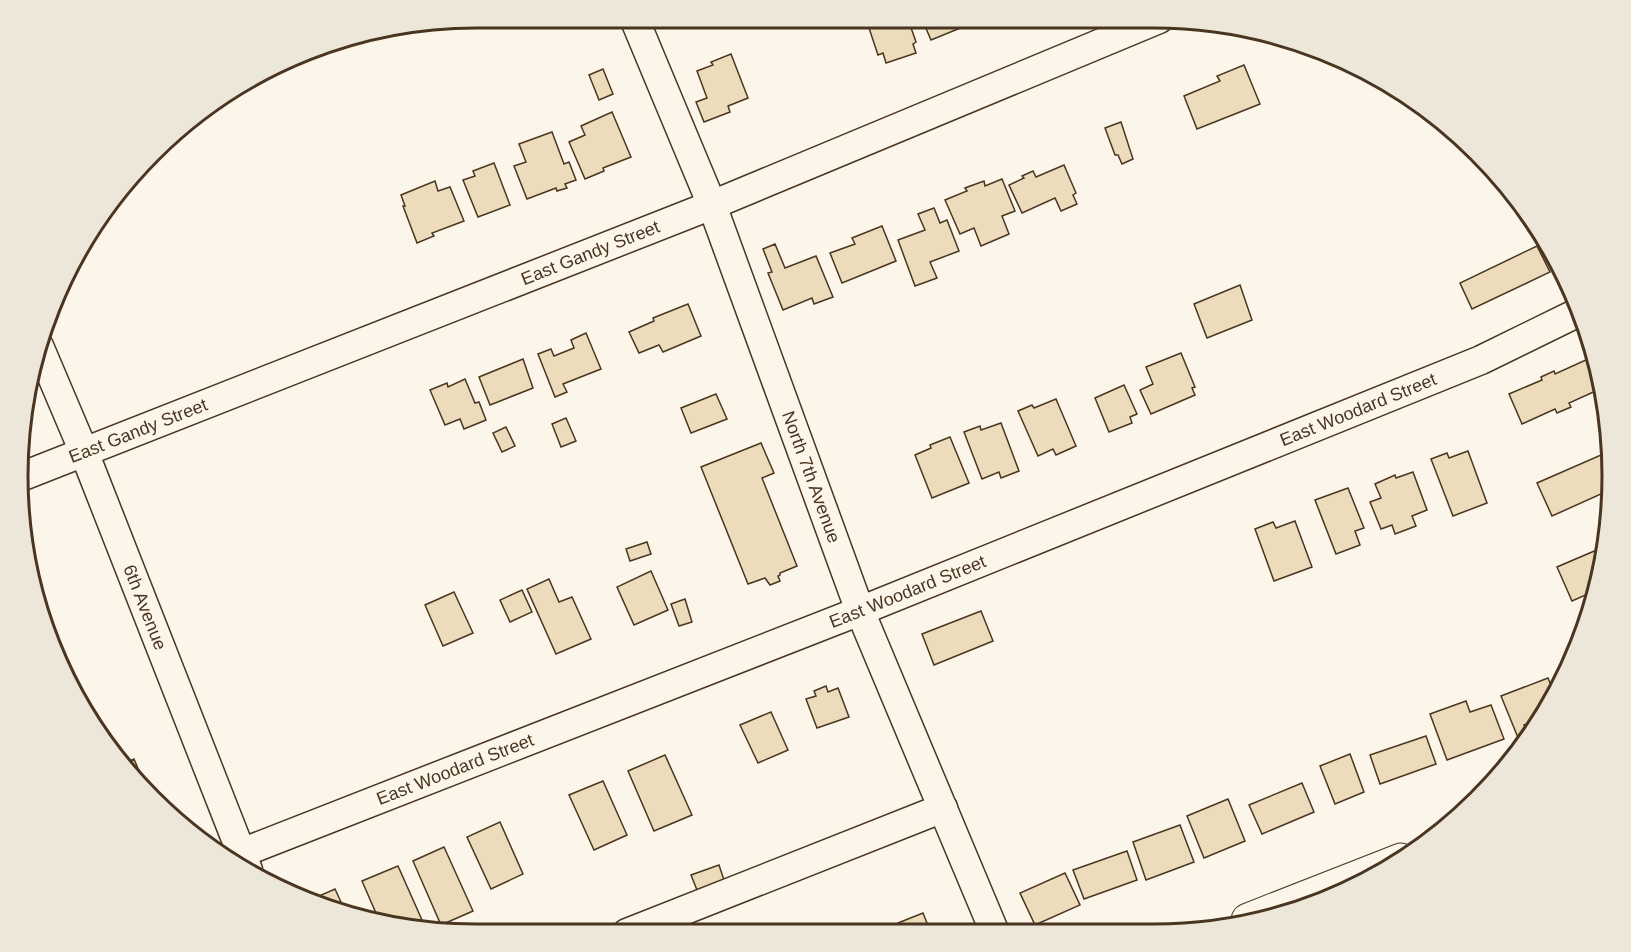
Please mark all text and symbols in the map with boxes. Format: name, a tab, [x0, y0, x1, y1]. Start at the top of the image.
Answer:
street label: East Gandy Street	[518, 217, 662, 289]
street label: East Woodard Street	[1277, 369, 1439, 450]
street label: East Gandy Street	[66, 395, 210, 467]
street label: North 7th Avenue	[778, 408, 844, 546]
street label: East Woodard Street	[826, 551, 989, 632]
street label: 6th Avenue	[119, 562, 171, 653]
street label: East Woodard Street	[374, 730, 536, 809]

